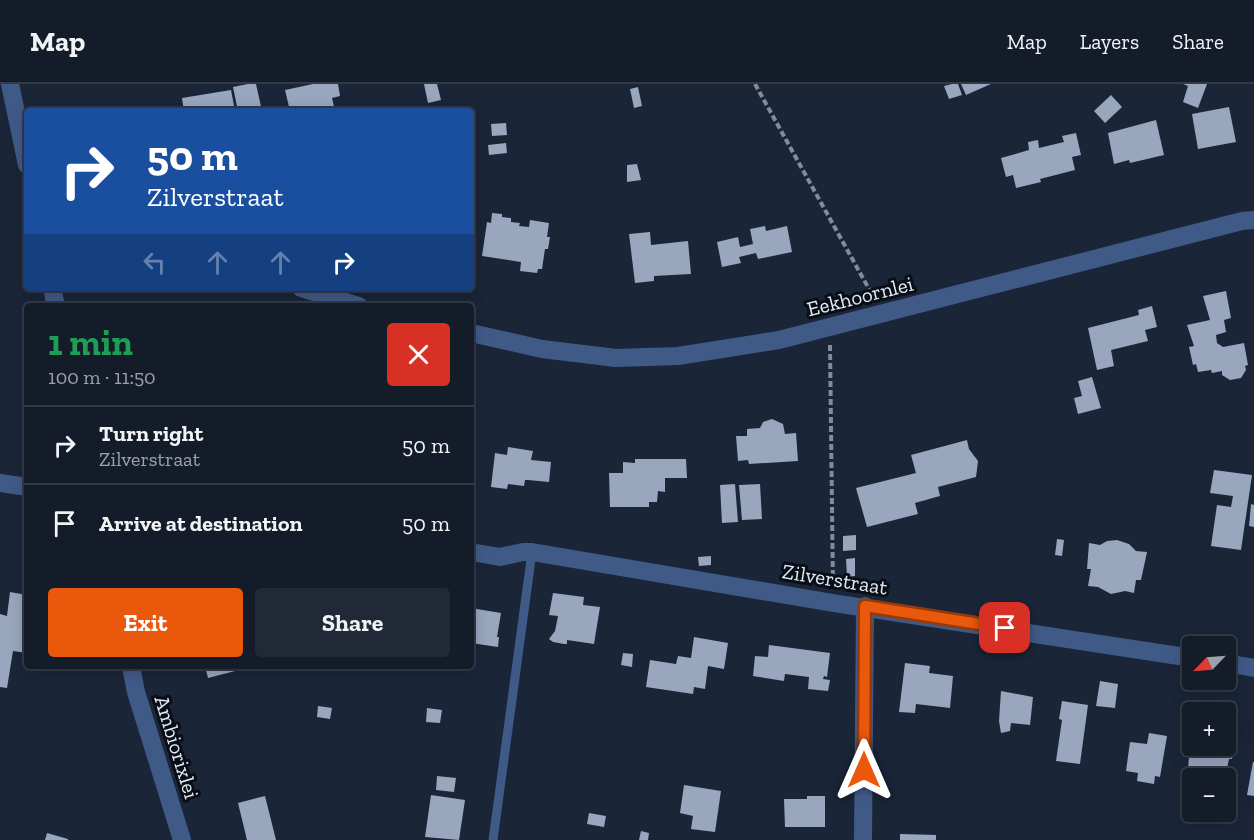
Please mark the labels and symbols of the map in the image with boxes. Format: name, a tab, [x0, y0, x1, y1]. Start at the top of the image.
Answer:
street label: Eekhoornlei	[804, 271, 916, 321]
street label: Zilverstraat	[781, 558, 890, 600]
pin	[979, 602, 1030, 653]
north arrow	[1182, 636, 1236, 690]
street label: Ambiorixlei	[149, 692, 205, 802]
position arrow	[832, 738, 896, 802]

